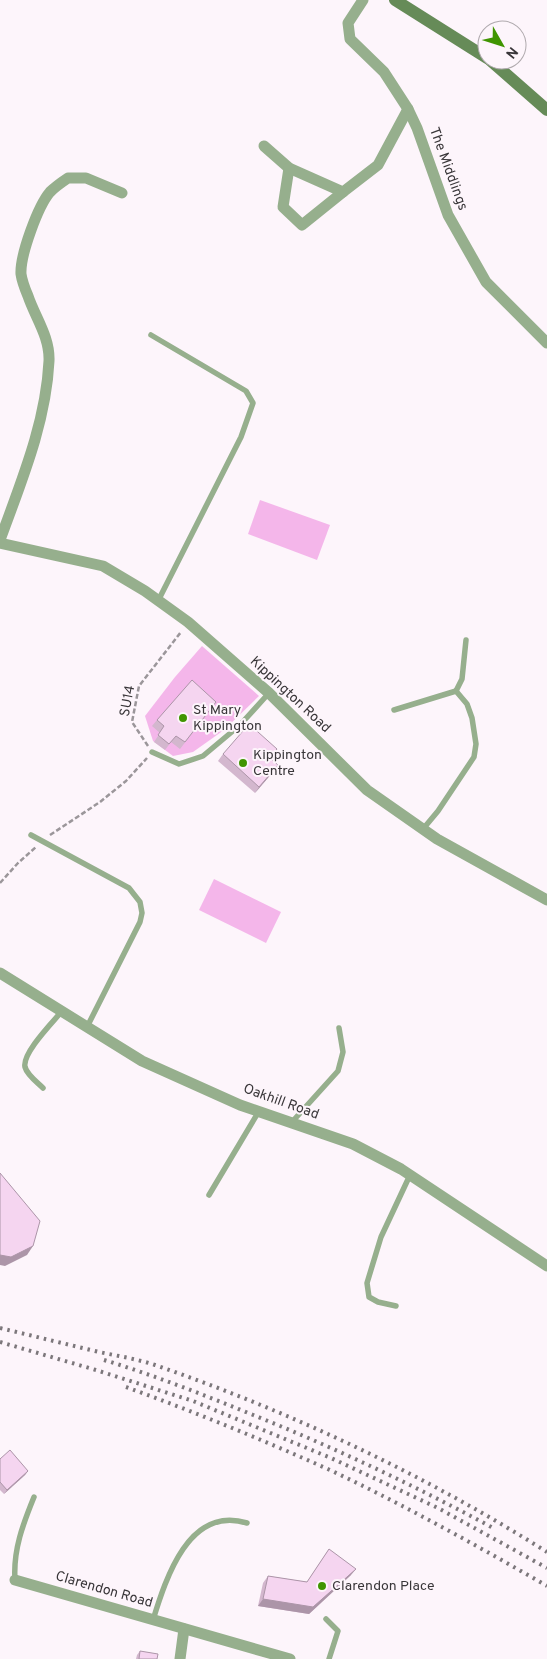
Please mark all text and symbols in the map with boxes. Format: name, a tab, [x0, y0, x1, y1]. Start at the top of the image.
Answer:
north arrow	[477, 20, 527, 70]
text: N	[501, 43, 521, 61]
street label: The Middlings	[425, 125, 471, 213]
street label: Kippington Road	[246, 653, 334, 737]
street label: SU14	[117, 684, 139, 718]
place label: St Mary Kippington	[193, 702, 262, 735]
marker: St Mary Kippington	[177, 712, 189, 724]
place label: Kippington Centre	[253, 747, 322, 780]
marker: Kippington Centre	[237, 757, 249, 769]
street label: Oakhill Road	[241, 1080, 321, 1124]
street label: Clarendon Road	[53, 1568, 155, 1612]
place label: Clarendon Place	[332, 1578, 435, 1595]
marker: Clarendon Place	[316, 1580, 328, 1592]

